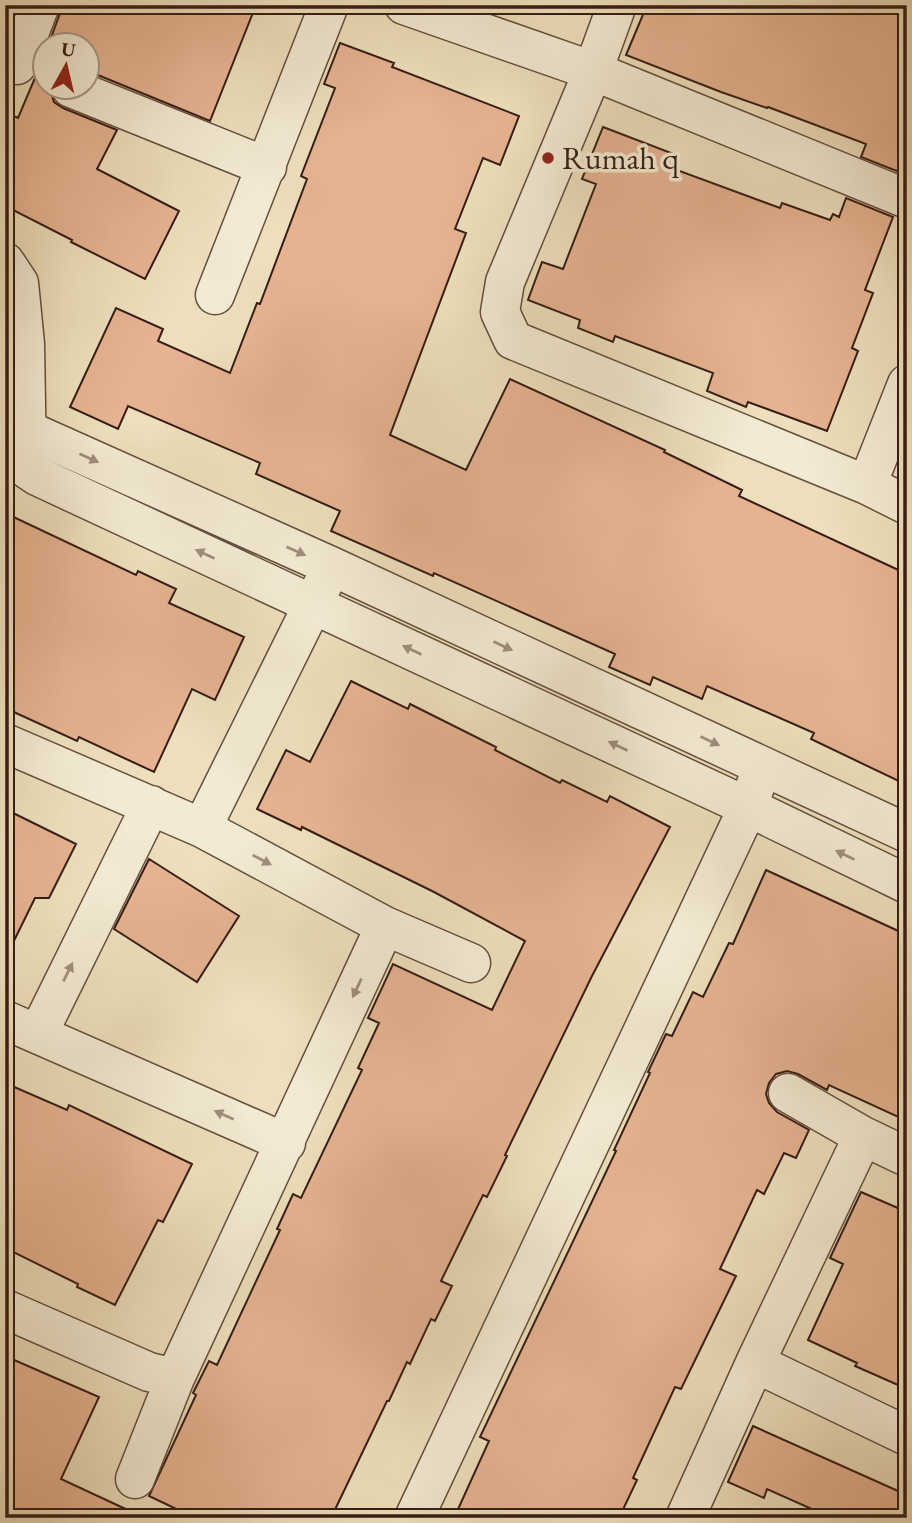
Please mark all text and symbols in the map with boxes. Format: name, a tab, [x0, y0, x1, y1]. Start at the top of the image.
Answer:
north arrow	[32, 32, 102, 102]
text: U	[60, 36, 77, 63]
place label: Rumah q	[562, 137, 679, 179]
marker: Rumah q	[540, 150, 556, 166]
one-way arrow	[79, 452, 99, 464]
one-way arrow	[286, 546, 307, 557]
one-way arrow	[195, 549, 215, 560]
one-way arrow	[493, 640, 513, 651]
one-way arrow	[401, 644, 422, 655]
one-way arrow	[700, 735, 720, 747]
one-way arrow	[608, 741, 628, 752]
one-way arrow	[835, 849, 855, 860]
one-way arrow	[252, 854, 272, 866]
one-way arrow	[61, 962, 73, 982]
one-way arrow	[351, 978, 363, 998]
one-way arrow	[214, 1109, 234, 1121]

